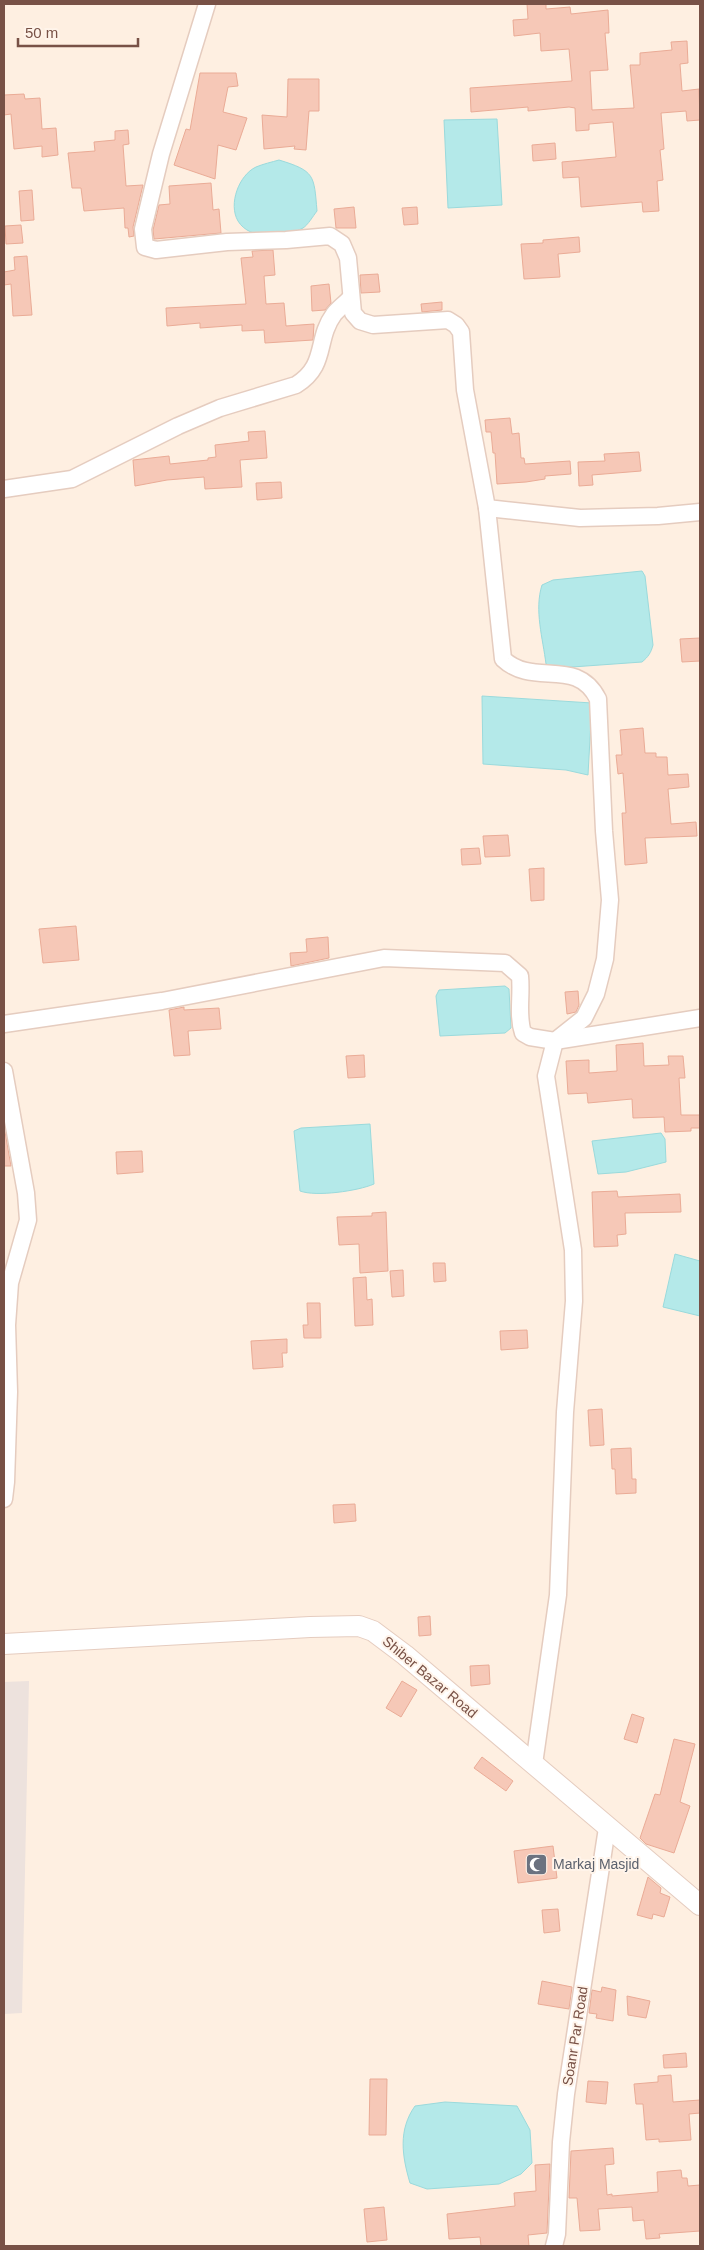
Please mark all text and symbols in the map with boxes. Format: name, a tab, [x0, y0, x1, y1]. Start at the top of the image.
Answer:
scale bar	[18, 15, 138, 47]
text: 50 m	[25, 24, 58, 41]
street label: Shiber Bazar Road	[380, 1633, 480, 1721]
mosque icon: Markaj Masjid	[525, 1852, 549, 1876]
place label: Markaj Masjid	[553, 1856, 639, 1872]
street label: Soanr Par Road	[559, 1985, 591, 2087]

